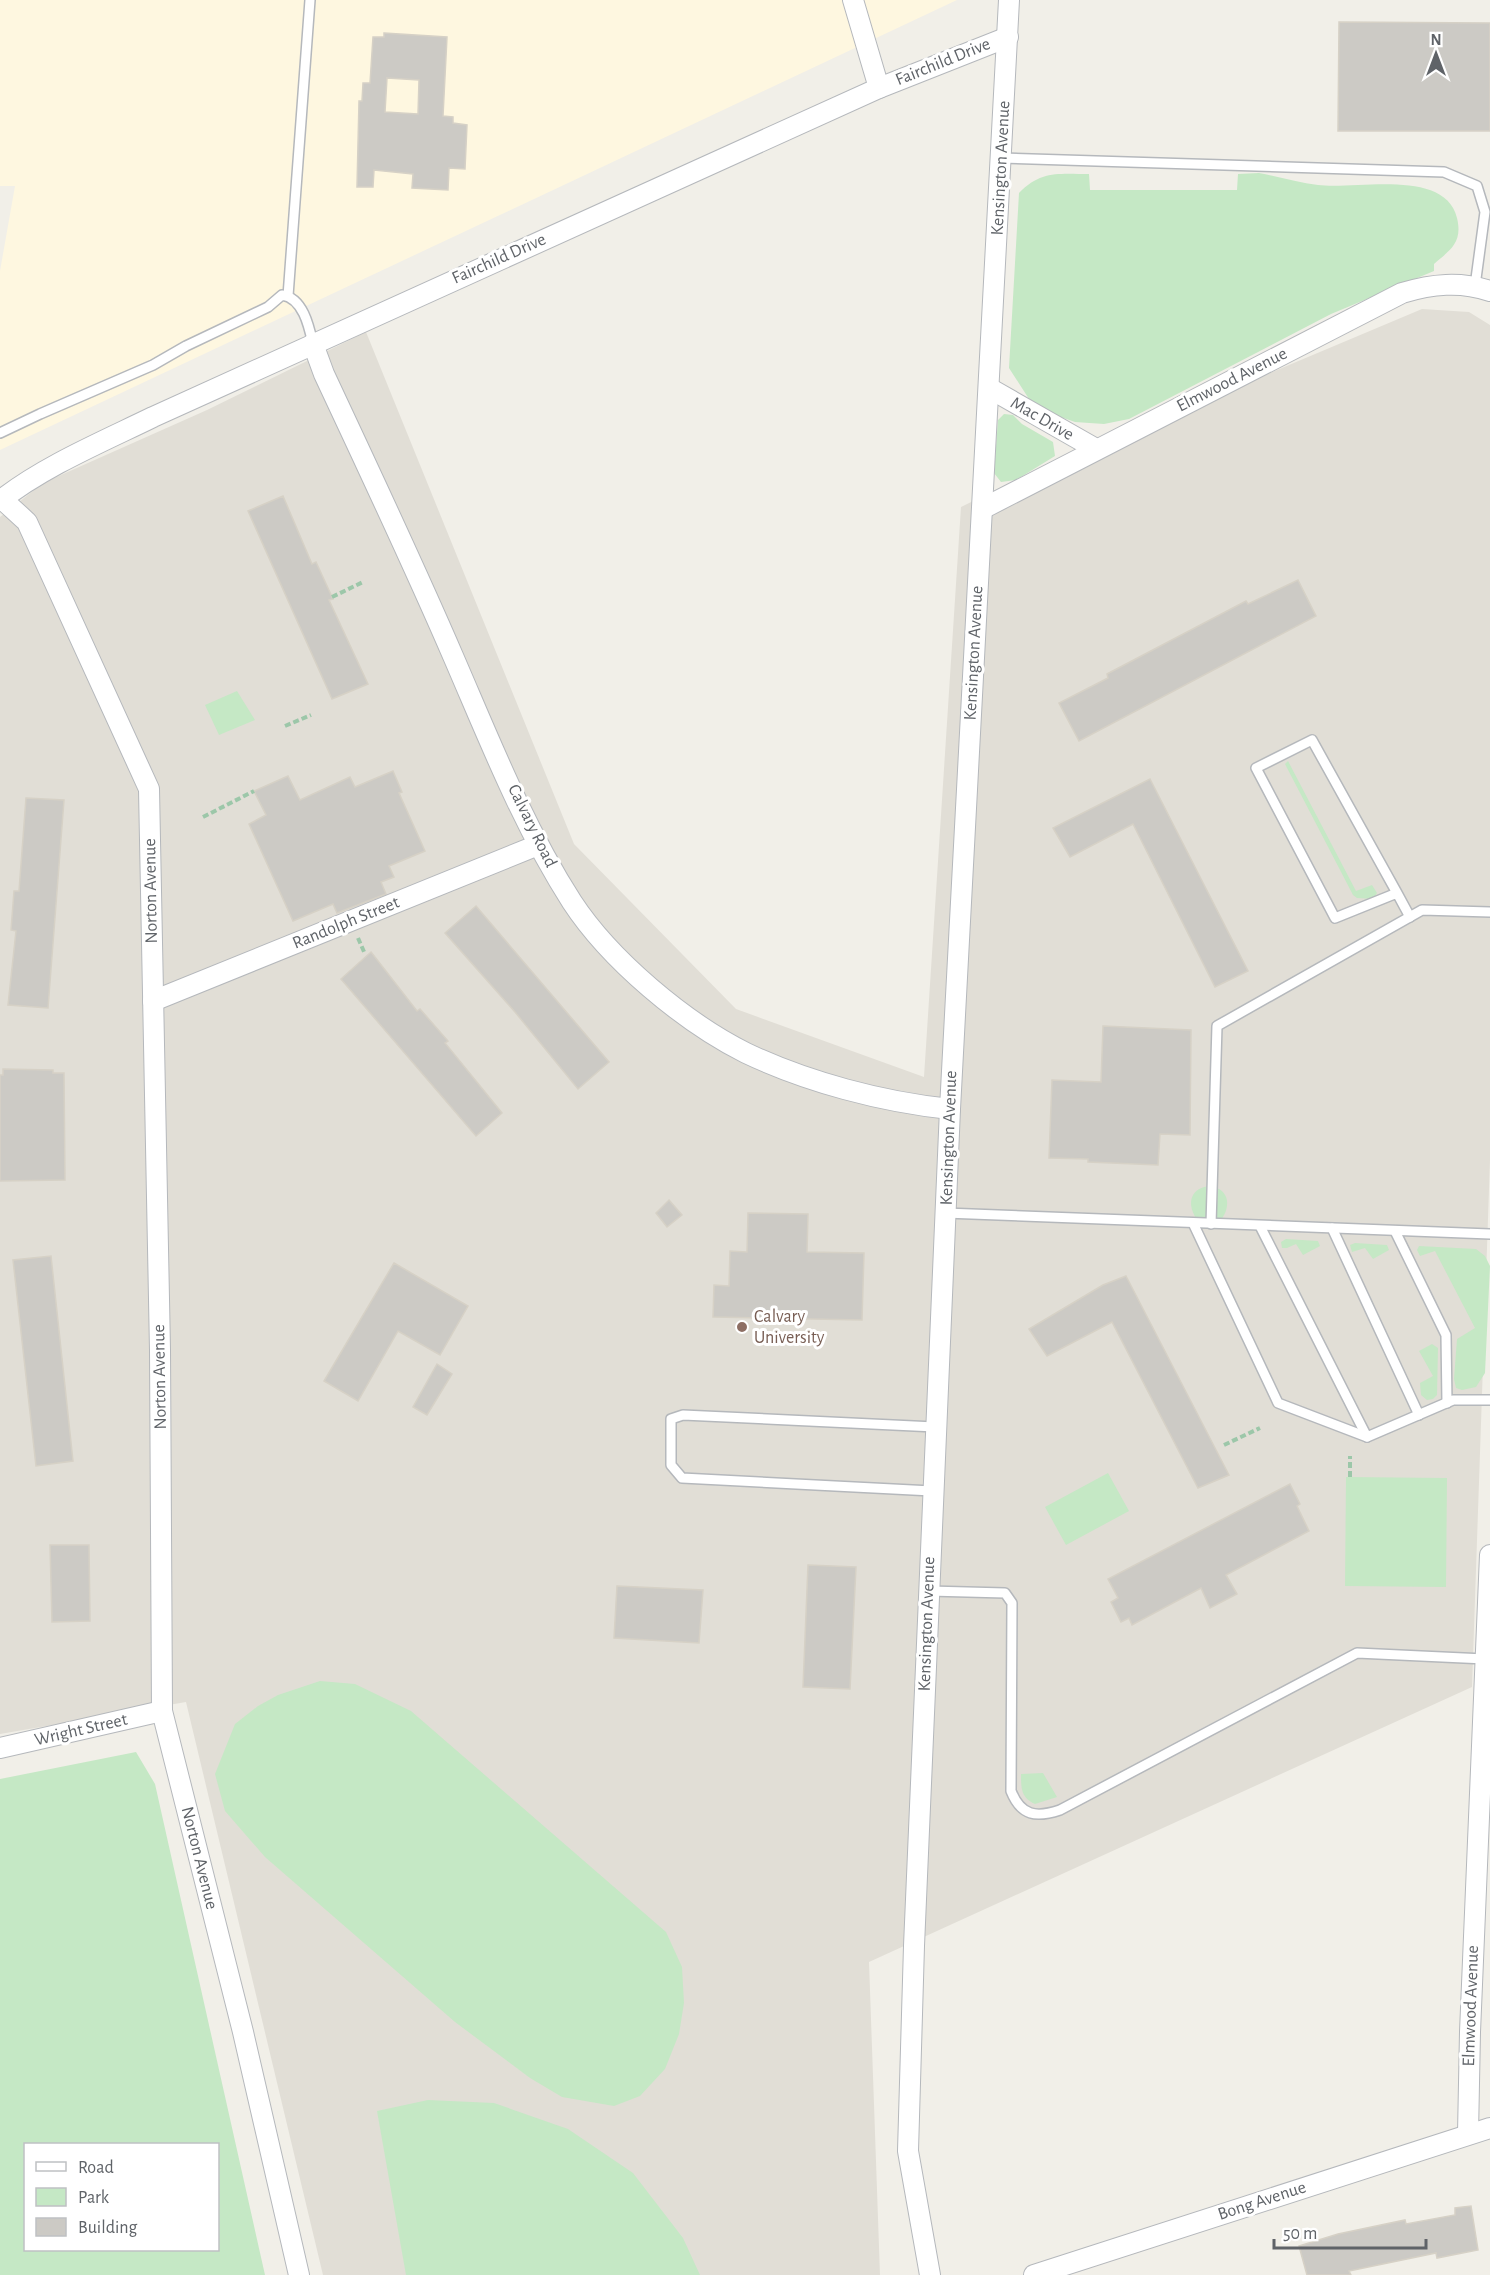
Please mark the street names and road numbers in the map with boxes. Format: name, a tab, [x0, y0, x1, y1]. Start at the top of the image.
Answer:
street label: Fairchild Drive	[893, 35, 993, 89]
street label: Kensington Avenue	[988, 100, 1014, 236]
street label: Fairchild Drive	[449, 230, 549, 288]
street label: Elmwood Avenue	[1174, 344, 1290, 416]
street label: Mac Drive	[1007, 394, 1077, 444]
street label: Kensington Avenue	[961, 585, 987, 721]
street label: Calvary Road	[504, 782, 560, 870]
street label: Norton Avenue	[141, 838, 161, 944]
street label: Randolph Street	[290, 893, 402, 953]
street label: Kensington Avenue	[938, 1070, 960, 1206]
street label: Norton Avenue	[150, 1324, 170, 1430]
street label: Kensington Avenue	[916, 1556, 938, 1692]
street label: Wright Street	[33, 1711, 129, 1749]
street label: Norton Avenue	[178, 1805, 220, 1911]
street label: Elmwood Avenue	[1460, 1945, 1482, 2067]
street label: Bong Avenue	[1216, 2178, 1308, 2224]

